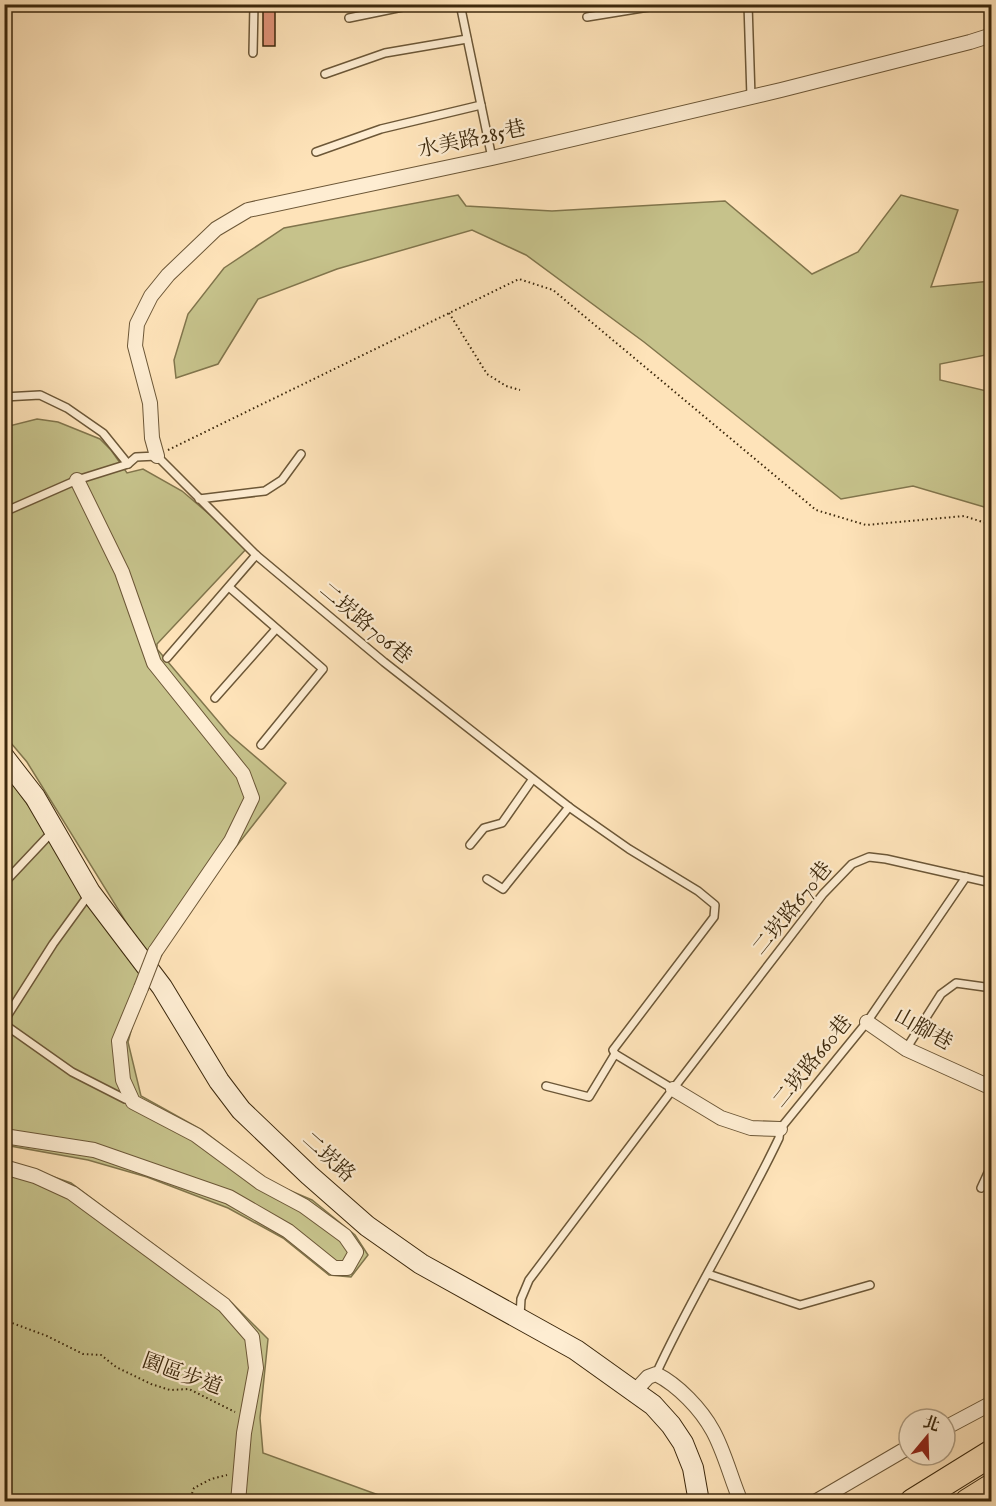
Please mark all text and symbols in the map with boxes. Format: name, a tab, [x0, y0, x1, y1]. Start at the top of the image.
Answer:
street label: 水美路285巷	[416, 115, 528, 165]
street label: 二崁路706巷	[313, 577, 417, 671]
street label: 二崁路670巷	[747, 857, 839, 961]
street label: 山腳巷	[889, 1003, 957, 1057]
street label: 二崁路660巷	[767, 1010, 859, 1114]
street label: 二崁路	[296, 1127, 360, 1189]
street label: 園區步道	[138, 1348, 226, 1402]
north arrow	[897, 1407, 957, 1467]
text: 北	[920, 1413, 942, 1437]

